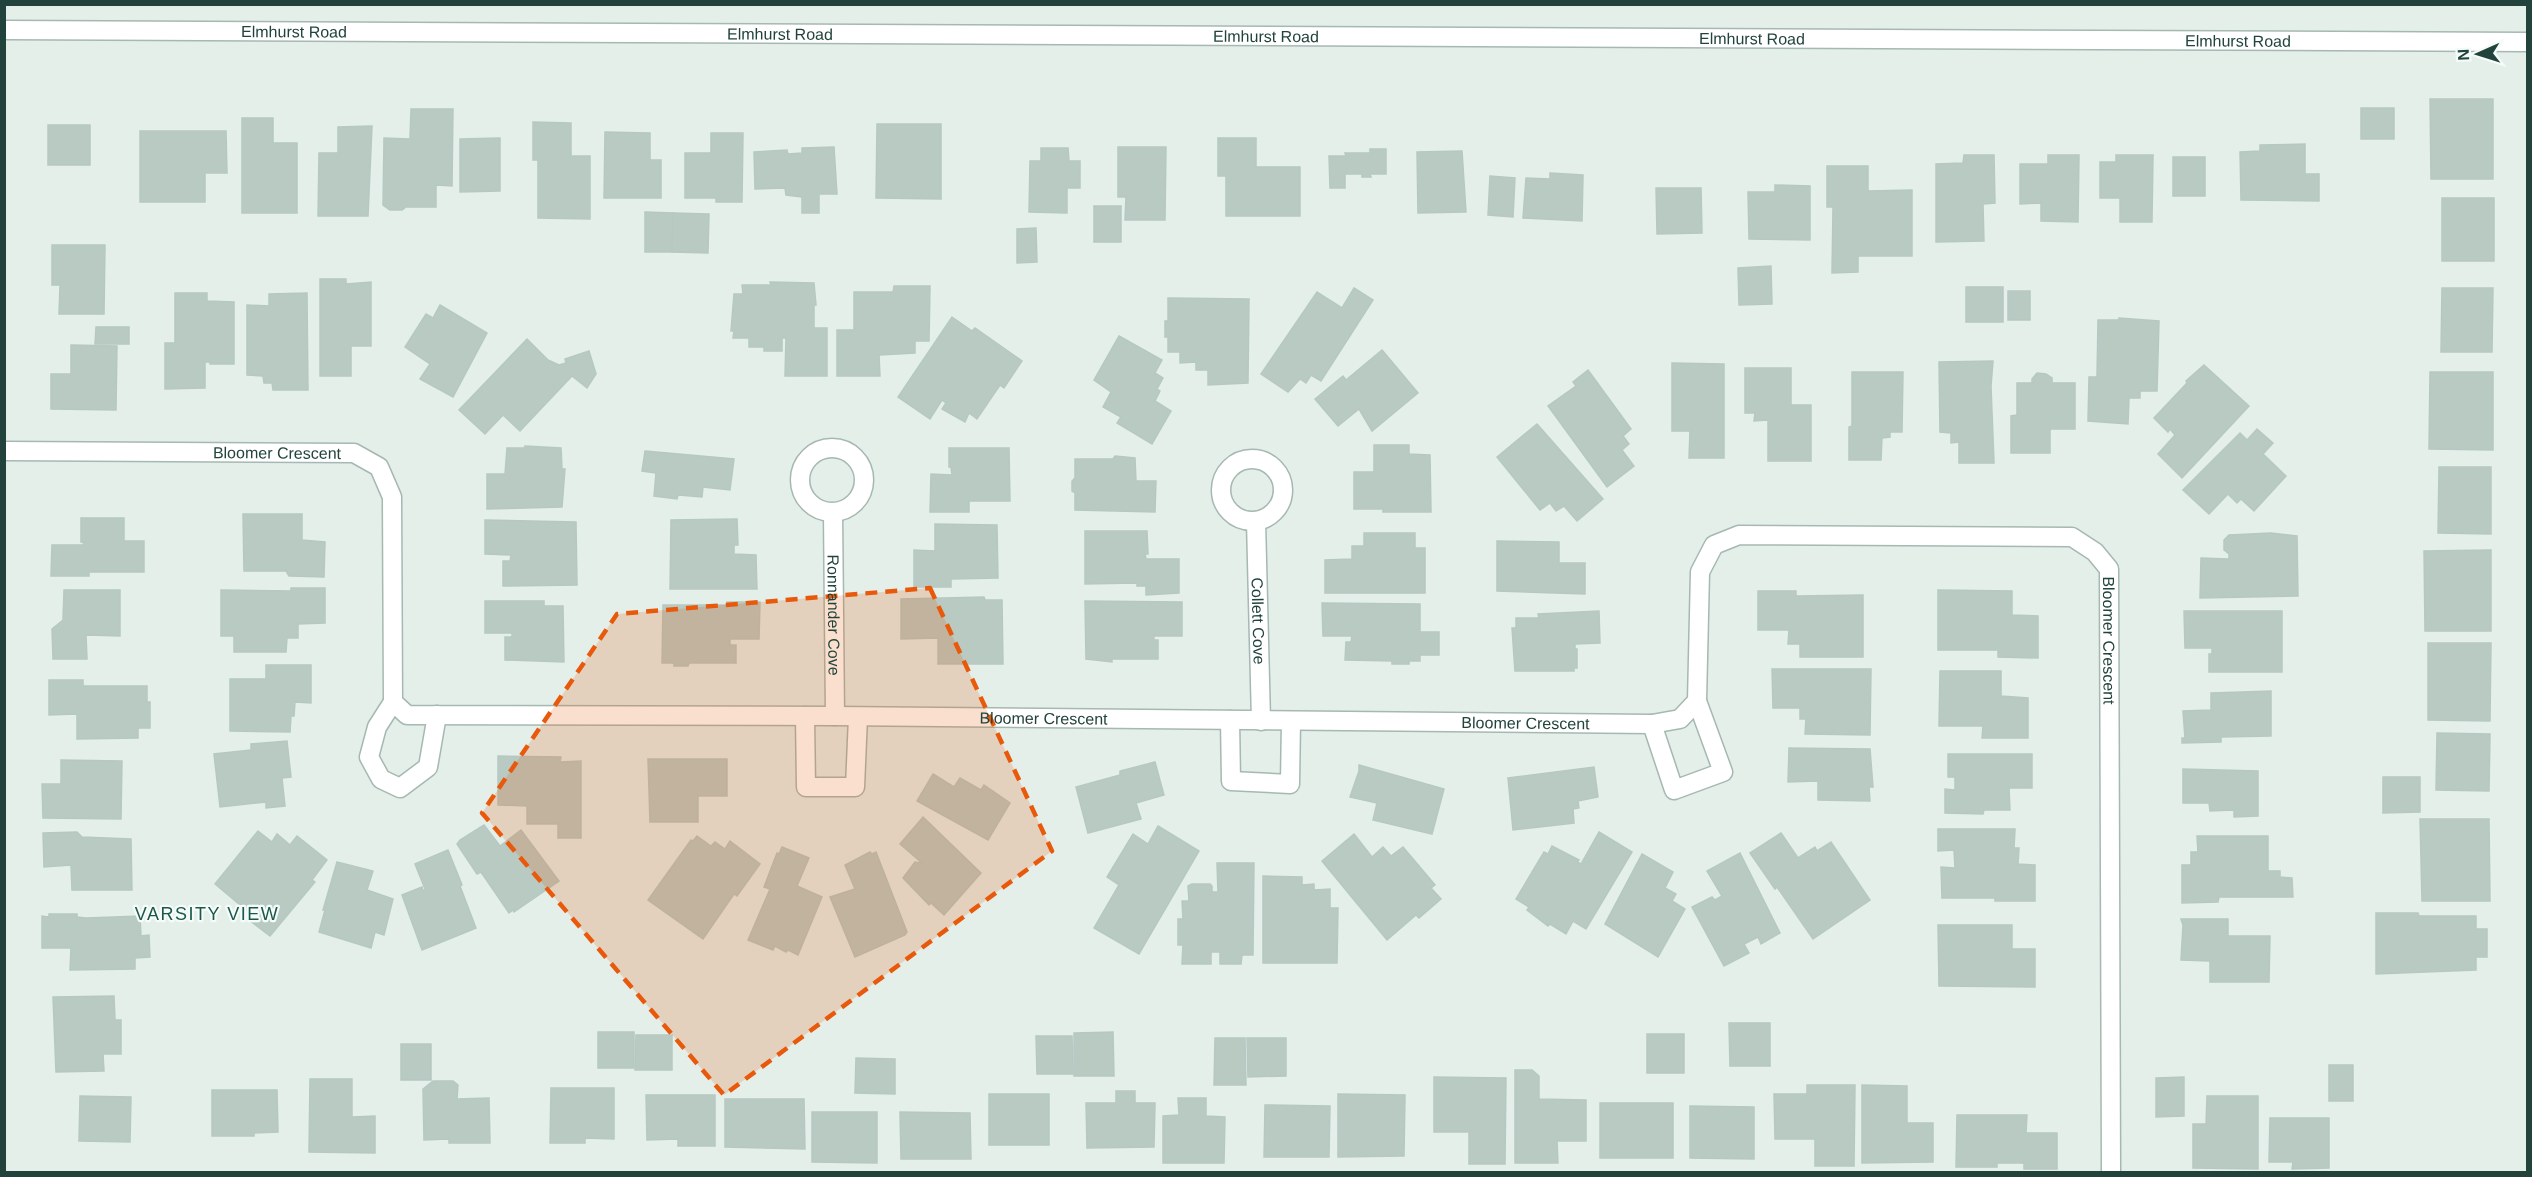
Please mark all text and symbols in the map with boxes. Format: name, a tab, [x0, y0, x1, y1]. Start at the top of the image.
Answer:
street label: Elmhurst Road	[241, 23, 347, 41]
north arrow	[2448, 24, 2508, 84]
street label: Elmhurst Road	[727, 25, 833, 43]
street label: Elmhurst Road	[1213, 28, 1319, 45]
street label: Elmhurst Road	[1699, 30, 1805, 48]
street label: Elmhurst Road	[2185, 32, 2291, 50]
text: N	[2455, 49, 2472, 61]
street label: Bloomer Crescent	[213, 444, 342, 462]
street label: Ronnander Cove	[824, 554, 843, 676]
street label: Bloomer Crescent	[2100, 576, 2117, 705]
street label: Collett Cove	[1248, 577, 1268, 665]
street label: Bloomer Crescent	[979, 709, 1108, 728]
street label: Bloomer Crescent	[1461, 714, 1590, 732]
district label: VARSITY VIEW	[135, 904, 279, 924]

